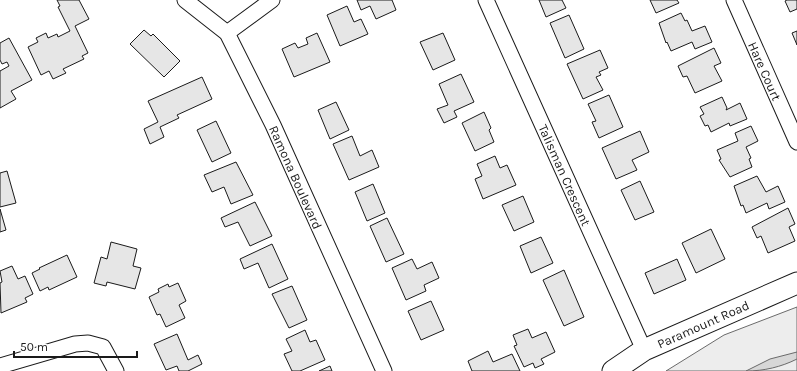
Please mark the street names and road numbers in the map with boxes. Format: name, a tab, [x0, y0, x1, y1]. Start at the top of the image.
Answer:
street label: Hare Court	[745, 39, 784, 103]
street label: Talisman Crescent	[535, 122, 594, 228]
street label: Ramona Boulevard	[266, 123, 325, 231]
street label: Paramount Road	[655, 297, 752, 351]

